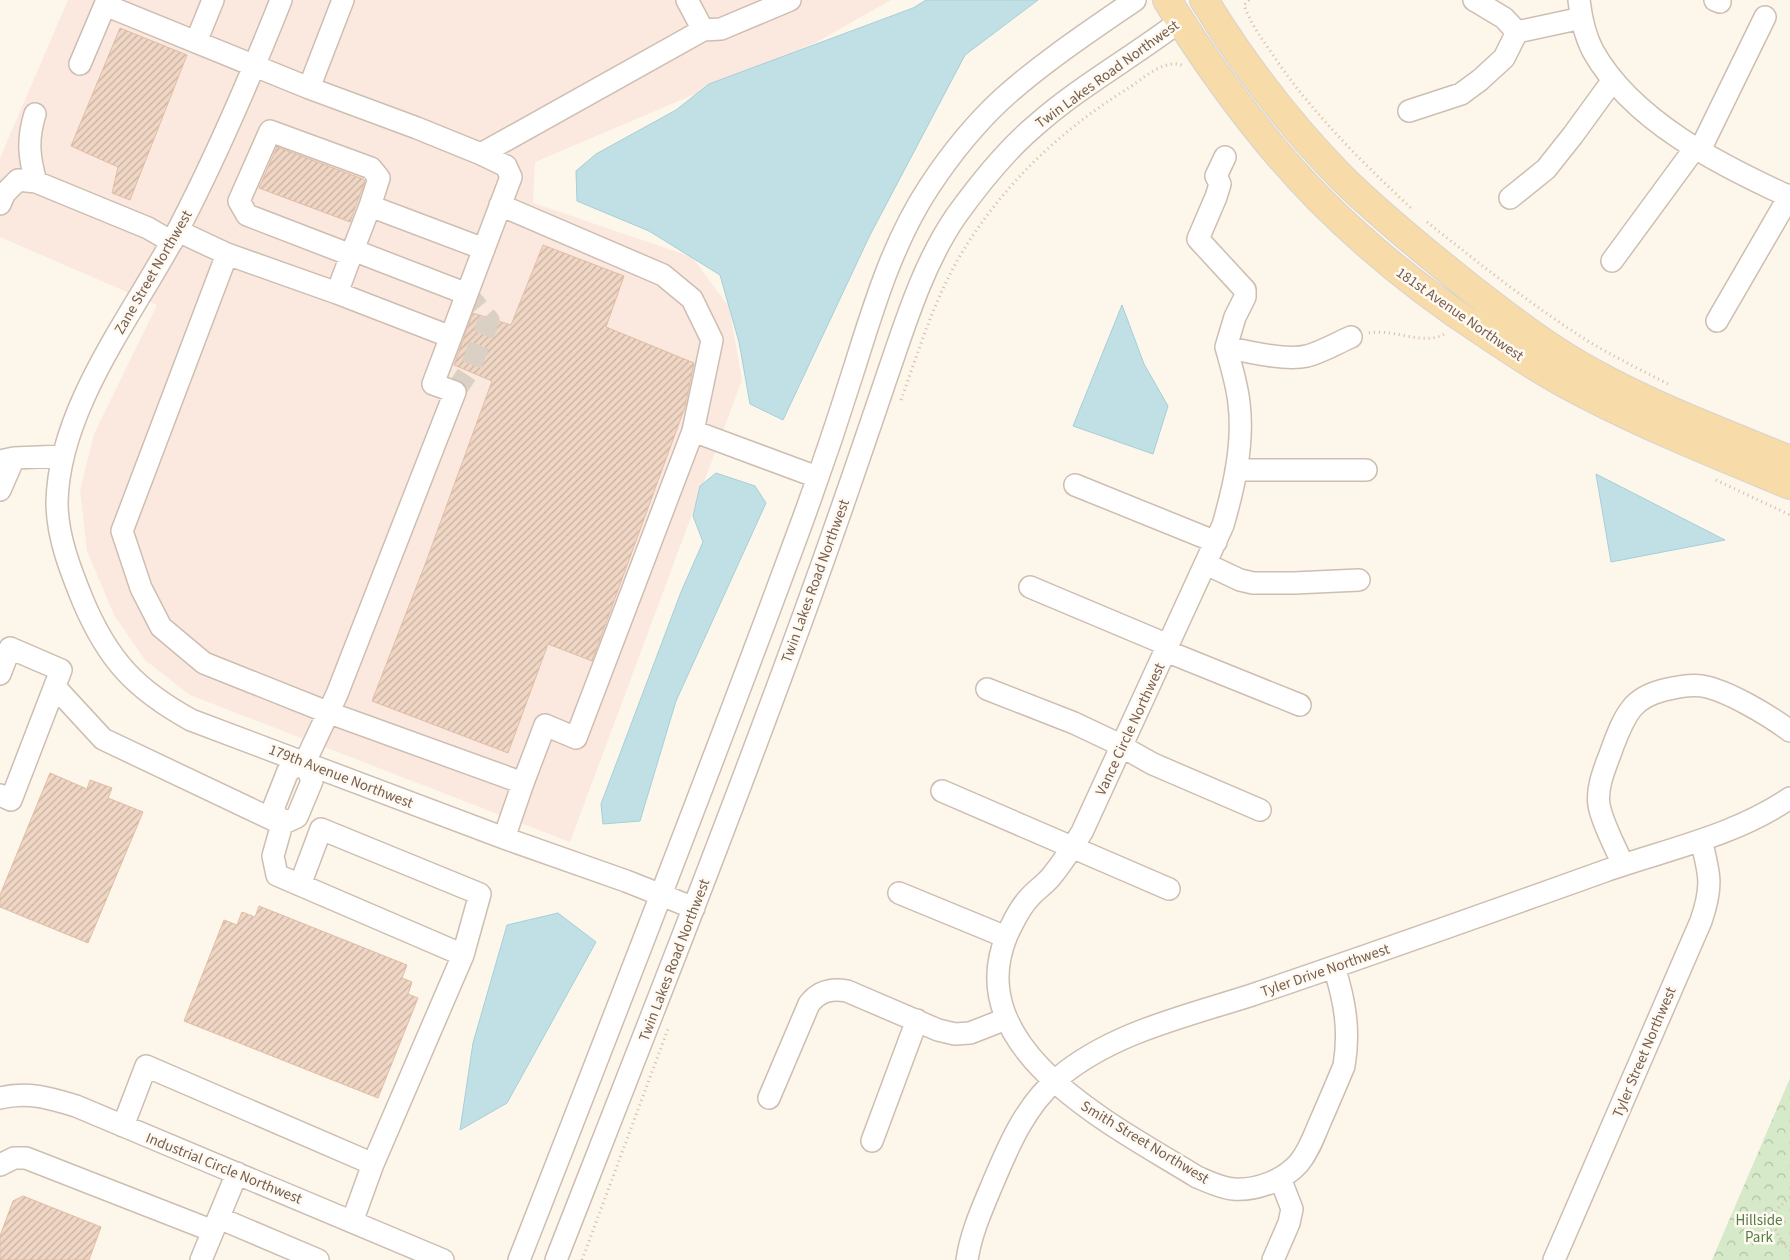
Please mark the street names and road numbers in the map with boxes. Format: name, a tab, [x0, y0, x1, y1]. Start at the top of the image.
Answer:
street label: Twin Lakes Road Northwest	[1031, 15, 1183, 134]
street label: Zane Street Northwest	[109, 206, 198, 338]
street label: 181st Avenue Northwest	[1392, 262, 1528, 366]
street label: Twin Lakes Road Northwest	[776, 496, 855, 666]
street label: Vance Circle Northwest	[1091, 660, 1170, 799]
street label: 179th Avenue Northwest	[265, 739, 416, 814]
street label: Twin Lakes Road Northwest	[634, 876, 715, 1045]
street label: Tyler Drive Northwest	[1258, 939, 1392, 1002]
street label: Tyler Street Northwest	[1607, 984, 1681, 1121]
street label: Smith Street Northwest	[1077, 1096, 1213, 1189]
street label: Industrial Circle Northwest	[143, 1127, 305, 1209]

